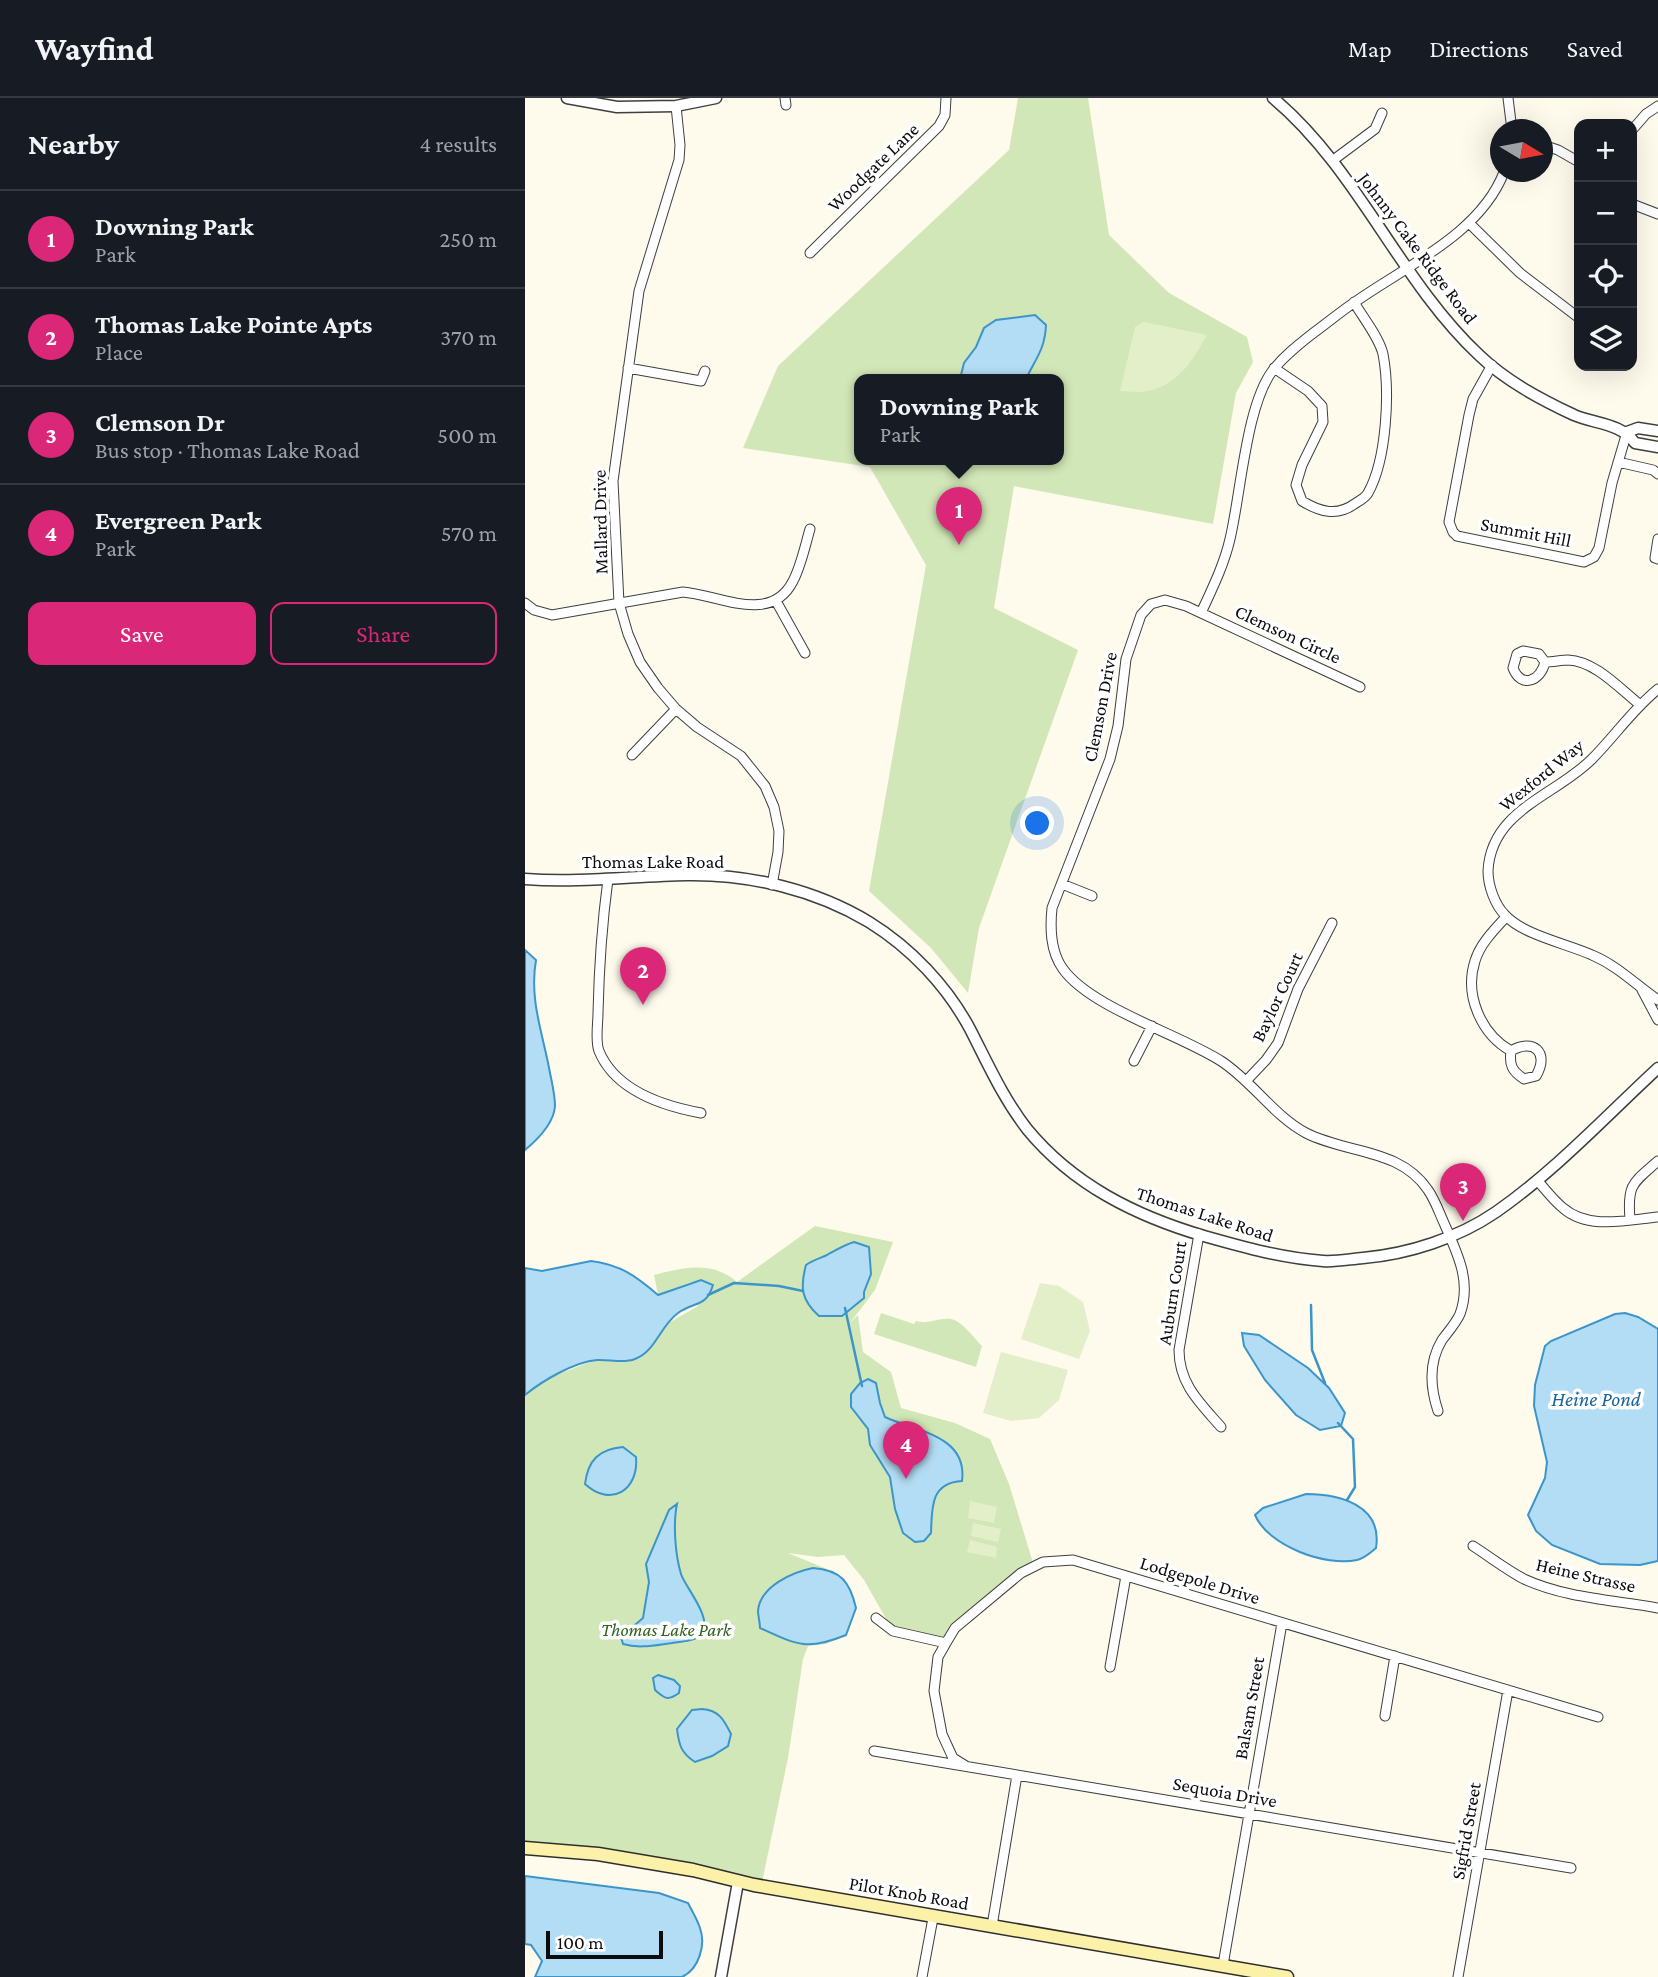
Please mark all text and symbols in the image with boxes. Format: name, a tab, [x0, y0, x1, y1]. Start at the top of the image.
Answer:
text: Wayfind	[35, 30, 153, 67]
text: Map	[1348, 35, 1392, 62]
text: Directions	[1430, 35, 1529, 62]
text: Saved	[1567, 35, 1623, 62]
street label: Woodgate Lane	[823, 118, 923, 216]
north arrow	[1490, 119, 1553, 182]
map controls	[1574, 119, 1637, 371]
button: +	[1574, 119, 1637, 182]
text: Nearby	[28, 127, 119, 160]
text: 4 results	[419, 131, 497, 157]
street label: Johnny Cake Ridge Road	[1353, 167, 1482, 328]
button: −	[1574, 182, 1637, 245]
text: Downing Park	[95, 212, 254, 241]
text: 1	[47, 226, 55, 252]
text: 250 m	[439, 226, 497, 252]
text: Park	[95, 241, 136, 267]
button: locate	[1574, 245, 1637, 308]
button: layers	[1574, 308, 1637, 371]
text: Thomas Lake Pointe Apts	[95, 310, 372, 339]
text: 2	[45, 324, 57, 350]
text: 370 m	[440, 324, 497, 350]
text: Place	[95, 339, 143, 365]
popup	[854, 374, 1064, 465]
text: Downing Park	[880, 392, 1038, 421]
text: Clemson Dr	[95, 408, 225, 437]
text: Park	[880, 421, 921, 447]
text: 3	[45, 422, 57, 448]
text: 500 m	[437, 422, 497, 448]
text: Bus stop · Thomas Lake Road	[95, 437, 360, 463]
street label: Mallard Drive	[589, 470, 611, 574]
pin: 1	[936, 487, 982, 545]
text: Evergreen Park	[95, 506, 261, 535]
street label: Summit Hill	[1479, 513, 1573, 551]
text: 4	[45, 520, 57, 546]
text: 570 m	[441, 520, 497, 546]
text: Park	[95, 535, 136, 561]
street label: Clemson Circle	[1232, 600, 1344, 668]
button: Save	[28, 602, 256, 665]
button: Share	[270, 602, 497, 665]
street label: Clemson Drive	[1079, 650, 1121, 764]
street label: Wexford Way	[1495, 734, 1588, 815]
your location	[1020, 806, 1054, 840]
street label: Thomas Lake Road	[582, 851, 724, 872]
pin: 2	[620, 947, 666, 1005]
street label: Baylor Court	[1247, 948, 1307, 1045]
pin: 3	[1440, 1163, 1486, 1221]
street label: Thomas Lake Road	[1134, 1182, 1276, 1246]
street label: Auburn Court	[1153, 1239, 1191, 1346]
water label: Heine Pond	[1551, 1387, 1642, 1411]
pin: 4	[883, 1421, 929, 1479]
street label: Lodgepole Drive	[1138, 1552, 1262, 1608]
street label: Heine Strasse	[1534, 1553, 1638, 1597]
park label: Thomas Lake Park	[601, 1619, 732, 1640]
street label: Balsam Street	[1230, 1654, 1268, 1761]
street label: Sequoia Drive	[1171, 1773, 1279, 1811]
street label: Sigfrid Street	[1447, 1780, 1485, 1881]
street label: Pilot Knob Road	[848, 1872, 970, 1914]
scale bar	[546, 1928, 663, 1960]
text: 100 m	[557, 1932, 604, 1953]

